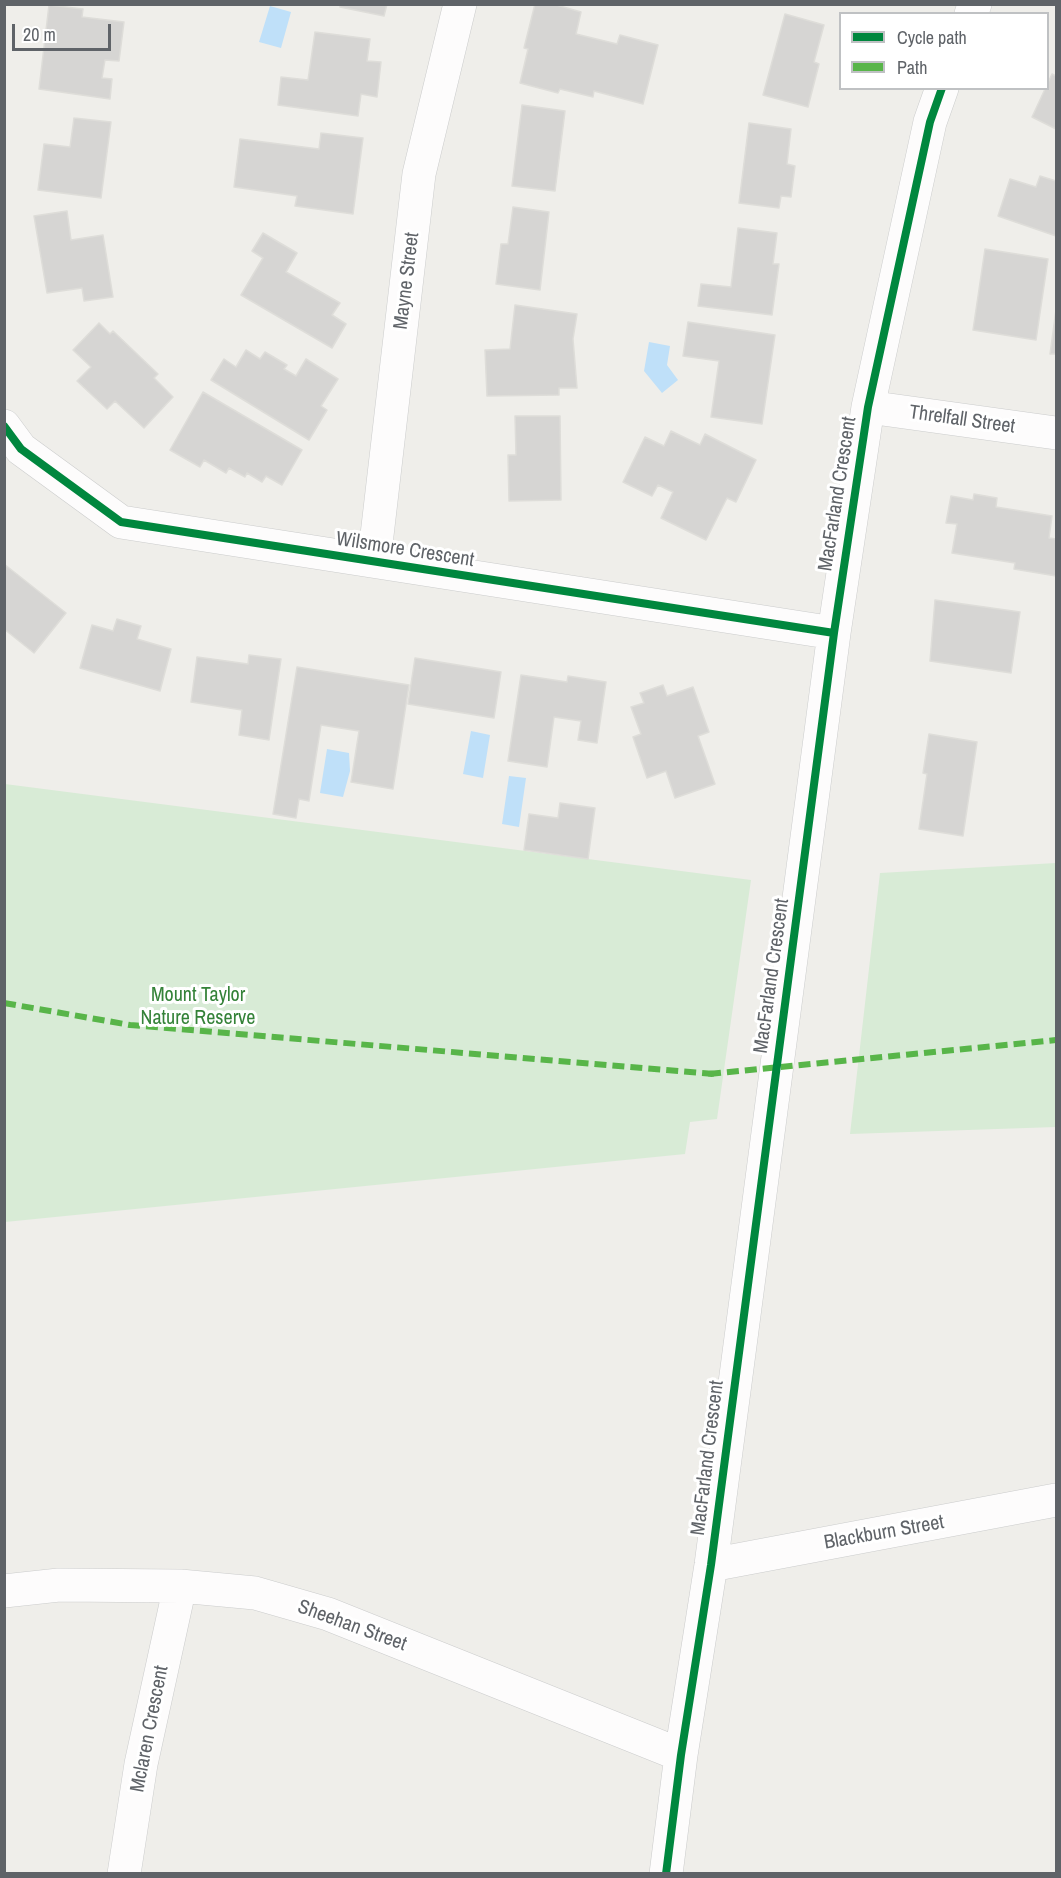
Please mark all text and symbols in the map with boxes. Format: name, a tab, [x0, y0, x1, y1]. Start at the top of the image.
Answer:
scale bar	[15, 12, 114, 50]
legend	[839, 12, 1049, 90]
text: 20 m	[23, 22, 56, 47]
text: Cycle path	[897, 25, 967, 50]
text: Path	[897, 55, 927, 80]
street label: Mayne Street	[389, 231, 425, 331]
street label: Threlfall Street	[908, 401, 1016, 439]
street label: MacFarland Crescent	[814, 415, 862, 573]
street label: Wilsmore Crescent	[334, 527, 476, 573]
street label: MacFarland Crescent	[749, 897, 795, 1055]
park label: Mount Taylor Nature Reserve	[141, 984, 255, 1031]
street label: MacFarland Crescent	[687, 1379, 729, 1537]
street label: Blackburn Street	[822, 1511, 946, 1555]
street label: Sheehan Street	[294, 1595, 410, 1657]
street label: Mclaren Crescent	[126, 1664, 174, 1794]

